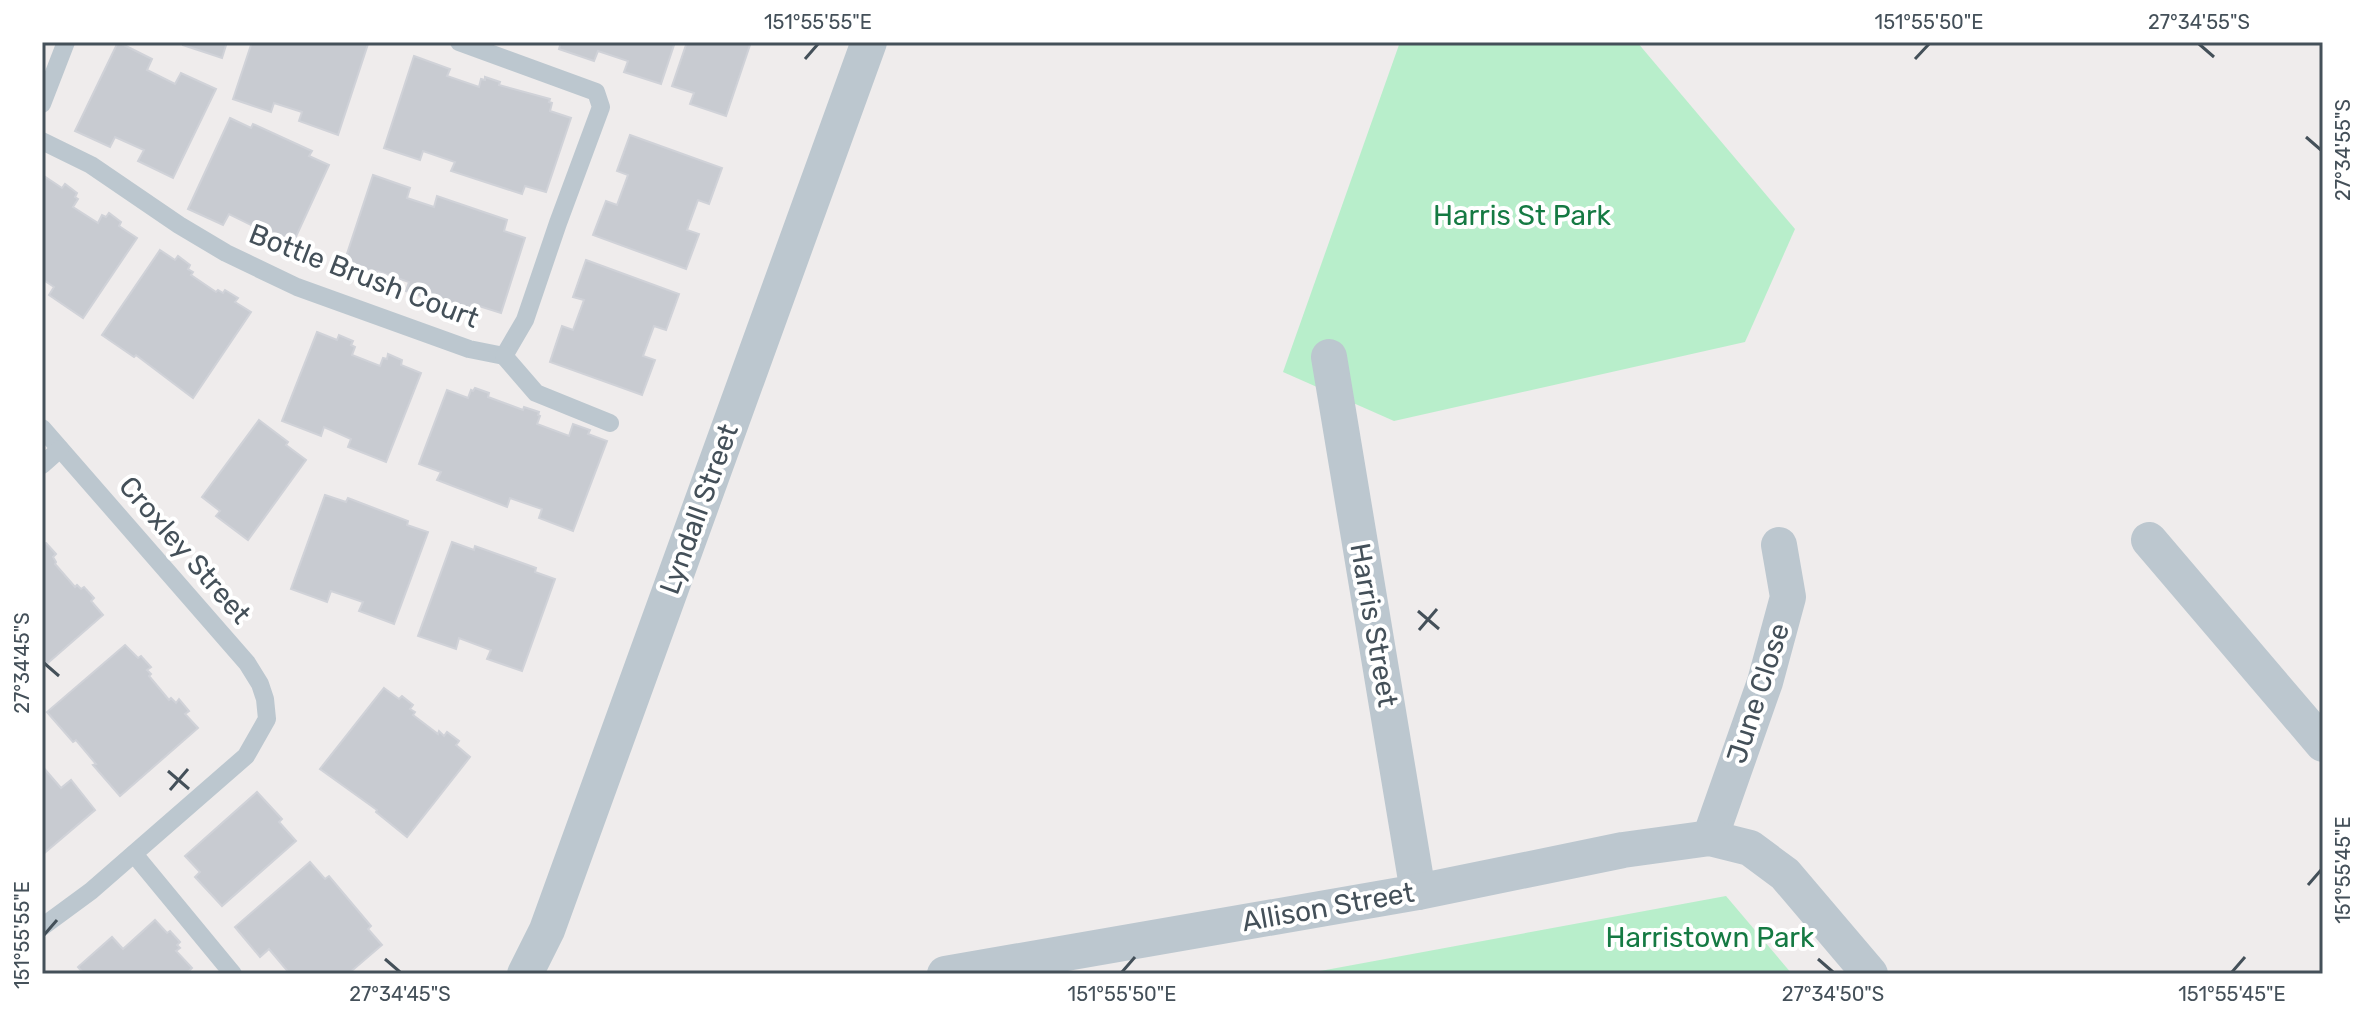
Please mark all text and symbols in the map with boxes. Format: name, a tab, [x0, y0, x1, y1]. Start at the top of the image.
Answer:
text: 151°55'55"E	[764, 10, 872, 34]
text: 151°55'50"E	[1875, 10, 1983, 34]
text: 27°34'55"S	[2148, 10, 2250, 34]
text: 27°34'55"S	[2331, 99, 2355, 201]
park label: Harris St Park	[1433, 199, 1612, 232]
street label: Bottle Brush Court	[244, 217, 484, 335]
street label: Lyndall Street	[653, 419, 745, 599]
street label: Croxley Street	[112, 470, 258, 630]
street label: Harris Street	[1343, 541, 1405, 709]
text: 27°34'45"S	[10, 612, 34, 714]
street label: June Close	[1720, 619, 1796, 767]
text: 151°55'45"E	[2331, 816, 2355, 924]
street label: Allison Street	[1239, 876, 1417, 938]
text: 151°55'55"E	[10, 881, 34, 989]
park label: Harristown Park	[1606, 921, 1815, 954]
text: 27°34'45"S	[349, 982, 451, 1006]
text: 151°55'50"E	[1068, 982, 1176, 1006]
text: 27°34'50"S	[1782, 982, 1884, 1006]
text: 151°55'45"E	[2178, 982, 2286, 1006]

